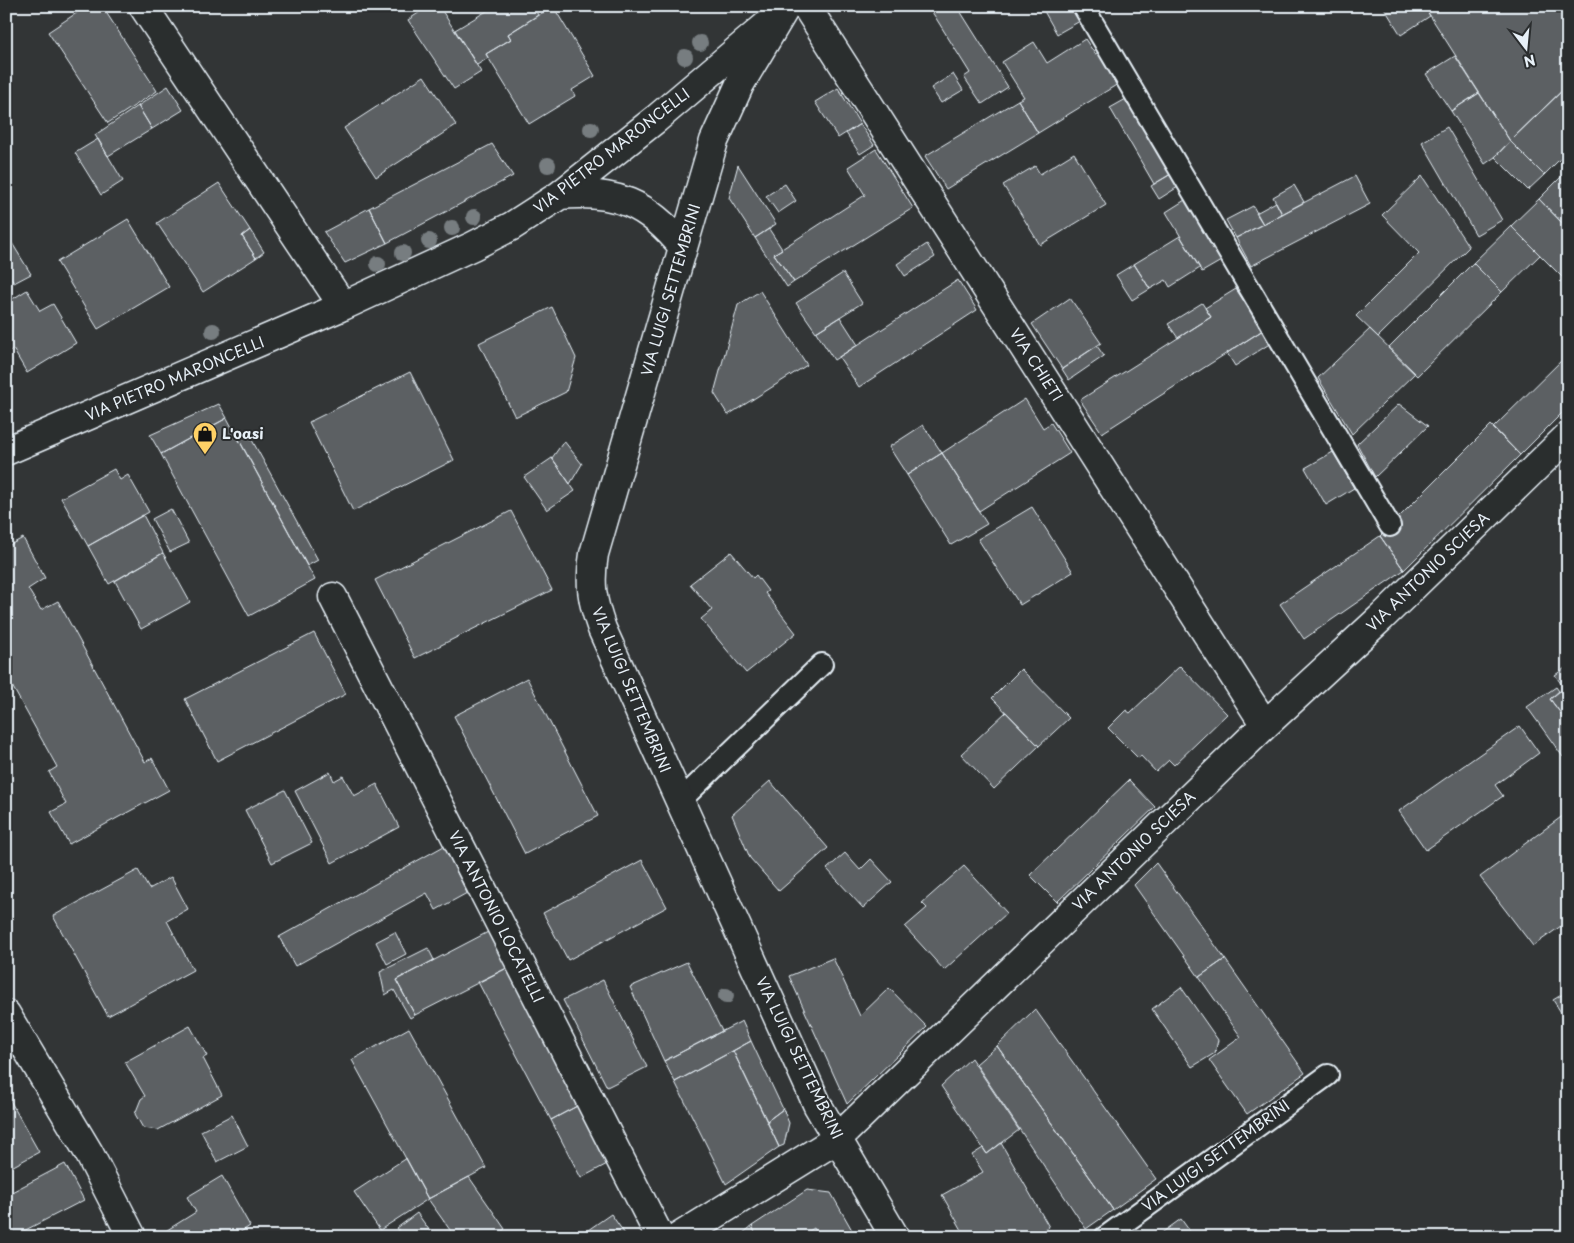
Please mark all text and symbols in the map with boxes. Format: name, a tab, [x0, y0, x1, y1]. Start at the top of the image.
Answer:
north arrow	[1502, 22, 1552, 72]
text: N	[1521, 49, 1538, 73]
street label: VIA PIETRO MARONCELLI	[528, 81, 694, 218]
street label: VIA LUIGI SETTEMBRINI	[634, 201, 705, 378]
street label: VIA CHIETI	[1005, 323, 1070, 405]
street label: VIA PIETRO MARONCELLI	[81, 329, 268, 426]
shop icon: L'oasi	[192, 421, 218, 455]
place label: L'oasi	[222, 421, 264, 444]
street label: VIA ANTONIO SCIESA	[1360, 506, 1494, 636]
street label: VIA LUIGI SETTEMBRINI	[587, 603, 678, 776]
street label: VIA ANTONIO SCIESA	[1066, 785, 1200, 915]
street label: VIA ANTONIO LOCATELLI	[444, 826, 551, 1007]
street label: VIA LUIGI SETTEMBRINI	[751, 972, 850, 1142]
street label: VIA LUIGI SETTEMBRINI	[1136, 1093, 1294, 1216]

